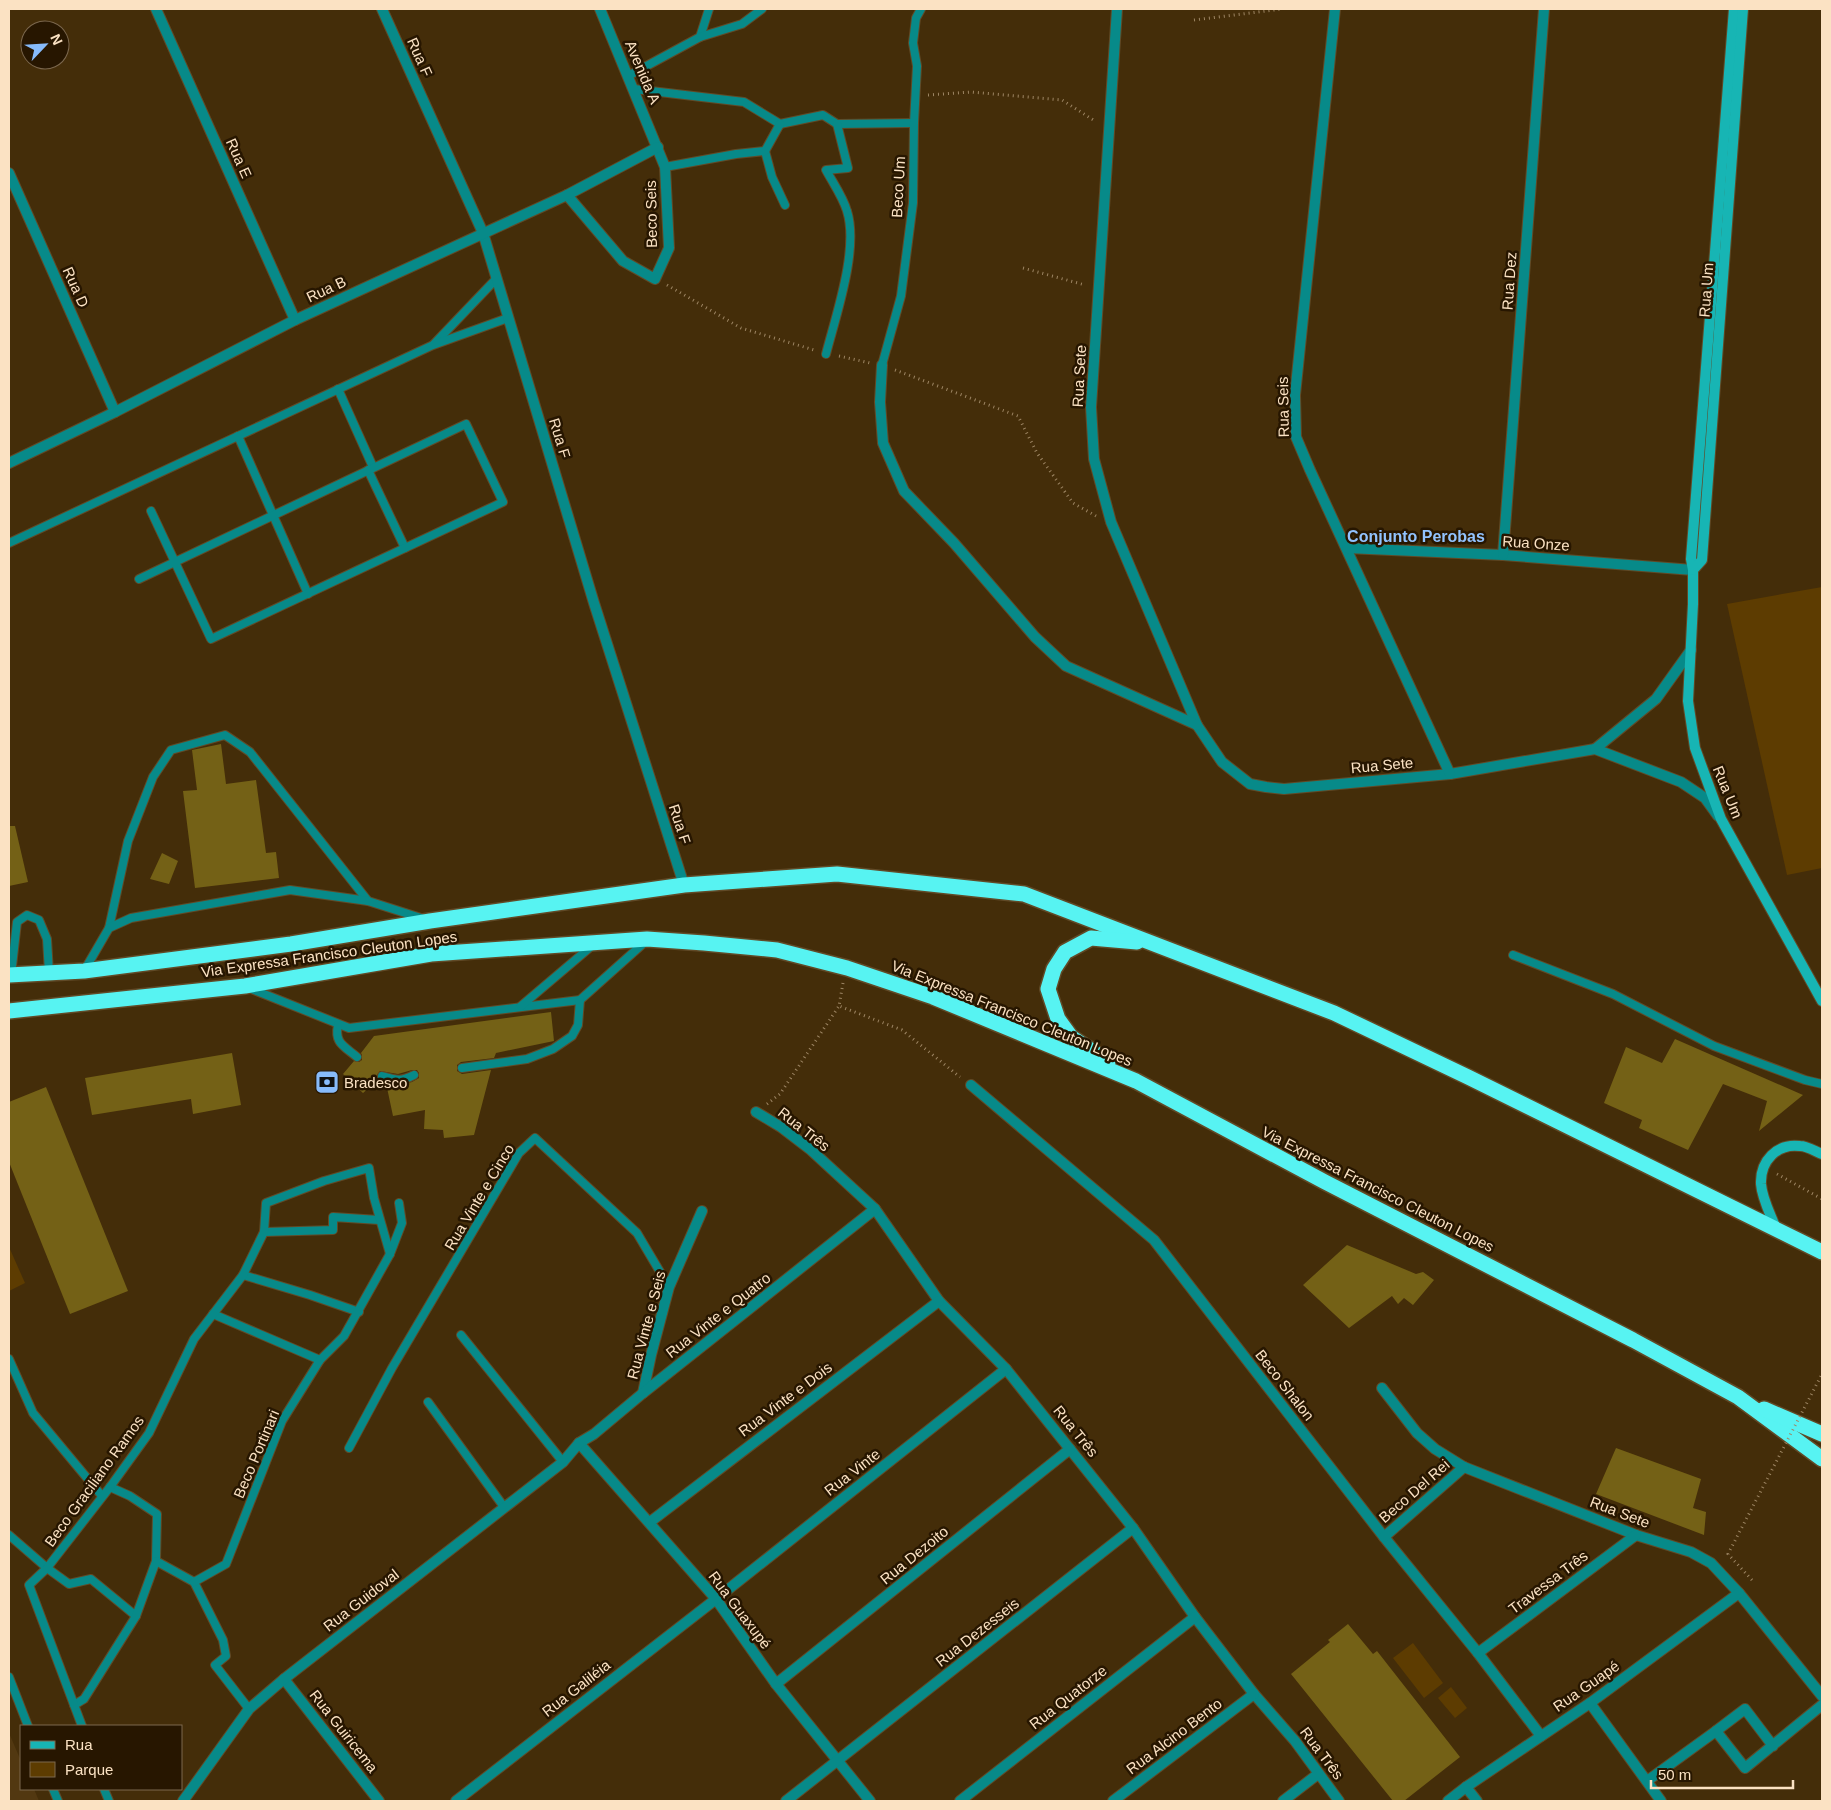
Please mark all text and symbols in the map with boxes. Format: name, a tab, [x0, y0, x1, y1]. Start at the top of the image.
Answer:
north arrow	[20, 20, 70, 70]
text: N	[47, 32, 66, 47]
street label: Rua F	[404, 35, 436, 79]
street label: Avenida A	[622, 38, 664, 106]
street label: Rua E	[223, 135, 255, 181]
street label: Beco Um	[888, 156, 908, 218]
street label: Beco Seis	[642, 180, 660, 248]
street label: Rua Dez	[1498, 251, 1520, 311]
street label: Rua Um	[1696, 262, 1716, 318]
street label: Rua D	[60, 264, 92, 310]
street label: Rua B	[304, 272, 348, 306]
street label: Rua Sete	[1069, 344, 1089, 408]
street label: Rua Seis	[1274, 376, 1292, 438]
street label: Rua F	[546, 416, 574, 460]
district label: Conjunto Perobas	[1347, 528, 1485, 545]
street label: Rua Onze	[1502, 532, 1570, 554]
street label: Rua Sete	[1350, 754, 1414, 776]
street label: Rua Um	[1710, 763, 1746, 821]
street label: Rua F	[666, 802, 694, 846]
street label: Via Expressa Francisco Cleuton Lopes	[200, 928, 458, 980]
street label: Via Expressa Francisco Cleuton Lopes	[889, 957, 1135, 1069]
bank icon: Bradesco	[314, 1069, 340, 1095]
place label: Bradesco	[344, 1074, 407, 1091]
street label: Rua Três	[775, 1104, 833, 1154]
street label: Via Expressa Francisco Cleuton Lopes	[1259, 1123, 1497, 1255]
street label: Rua Vinte e Cinco	[441, 1141, 517, 1253]
street label: Rua Vinte e Seis	[623, 1269, 669, 1381]
street label: Rua Vinte e Quatro	[662, 1269, 774, 1361]
street label: Beco Shalon	[1252, 1346, 1318, 1424]
street label: Rua Vinte e Dois	[735, 1358, 835, 1440]
street label: Rua Três	[1050, 1402, 1102, 1460]
street label: Beco Portinari	[230, 1407, 282, 1501]
street label: Beco Graciliano Ramos	[41, 1412, 147, 1550]
street label: Rua Vinte	[821, 1445, 883, 1499]
street label: Beco Del Rei	[1375, 1456, 1453, 1526]
street label: Rua Sete	[1588, 1493, 1652, 1531]
street label: Rua Dezoito	[877, 1522, 951, 1588]
street label: Travessa Três	[1505, 1547, 1591, 1617]
street label: Rua Guidoval	[320, 1565, 402, 1635]
street label: Rua Guaxupé	[705, 1568, 775, 1652]
street label: Rua Dezesseis	[932, 1594, 1022, 1670]
street label: Rua Galiléia	[539, 1656, 614, 1720]
street label: Rua Guapé	[1550, 1657, 1622, 1715]
street label: Rua Quatorze	[1026, 1662, 1110, 1732]
street label: Rua Guiricema	[307, 1686, 382, 1776]
street label: Rua Alcino Bento	[1123, 1695, 1225, 1777]
street label: Rua Três	[1297, 1724, 1347, 1782]
legend	[20, 1725, 182, 1790]
text: Rua	[65, 1736, 93, 1753]
scale bar	[1651, 1758, 1794, 1790]
text: Parque	[65, 1761, 113, 1778]
text: 50 m	[1658, 1766, 1691, 1783]

